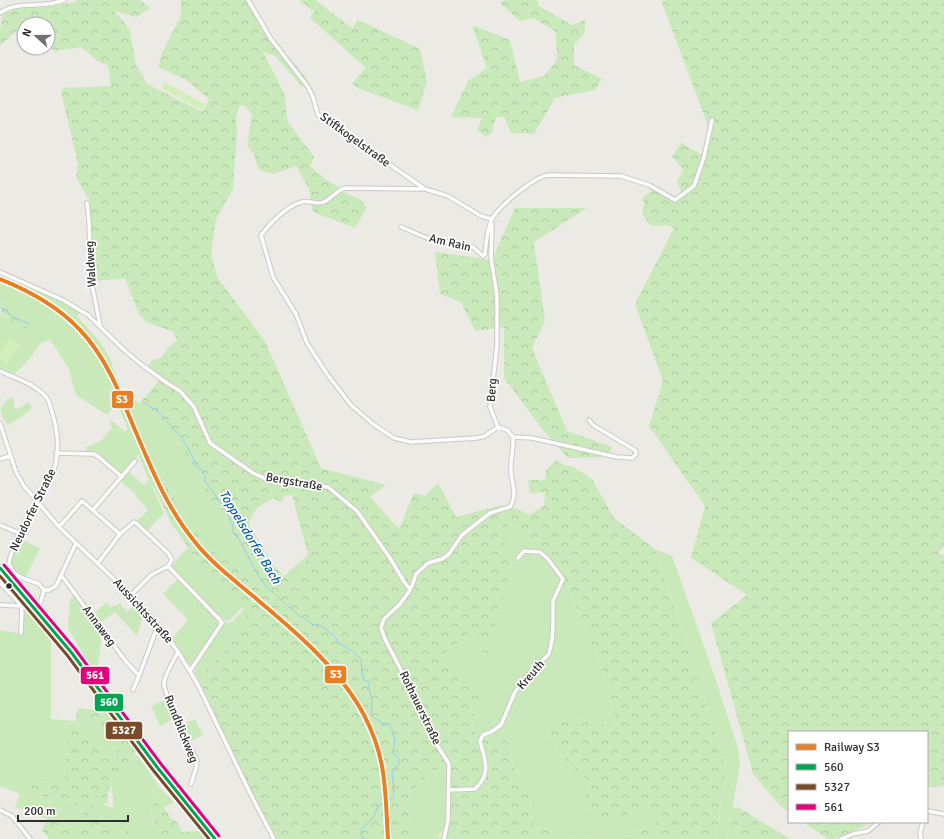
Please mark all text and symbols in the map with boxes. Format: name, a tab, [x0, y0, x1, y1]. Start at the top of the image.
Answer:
north arrow	[16, 16, 56, 56]
text: N	[20, 27, 35, 38]
street label: Stiftkogelstraße	[317, 109, 393, 171]
street label: Am Rain	[428, 231, 472, 255]
street label: Waldweg	[82, 240, 100, 288]
street label: Berg	[484, 378, 500, 402]
line badge: S3	[111, 390, 134, 409]
text: S3	[116, 393, 128, 406]
street label: Neudorfer Straße	[7, 466, 59, 554]
street label: Bergstraße	[264, 470, 324, 494]
water label: Toppelsdorfer Bach	[216, 487, 285, 588]
street label: Aussichtsstraße	[110, 575, 176, 647]
unlabelled marker	[4, 581, 14, 591]
street label: Annaweg	[79, 603, 119, 649]
street label: Kreuth	[514, 657, 548, 693]
line badge: S3	[324, 665, 347, 684]
line badge: 561	[80, 666, 110, 685]
text: S3	[330, 668, 342, 681]
text: 561	[86, 669, 104, 682]
street label: Rothauerstraße	[396, 669, 444, 747]
line badge: 560	[94, 693, 124, 712]
street label: Rundblickweg	[161, 693, 201, 765]
text: 560	[100, 696, 118, 709]
line badge: 5327	[105, 721, 143, 740]
text: 5327	[112, 724, 136, 737]
legend	[788, 731, 928, 823]
text: Railway S3	[824, 740, 880, 755]
text: 560	[824, 760, 843, 775]
text: 5327	[824, 780, 850, 795]
scale bar	[18, 797, 128, 823]
text: 561	[824, 800, 843, 815]
text: 200 m	[24, 804, 56, 819]

